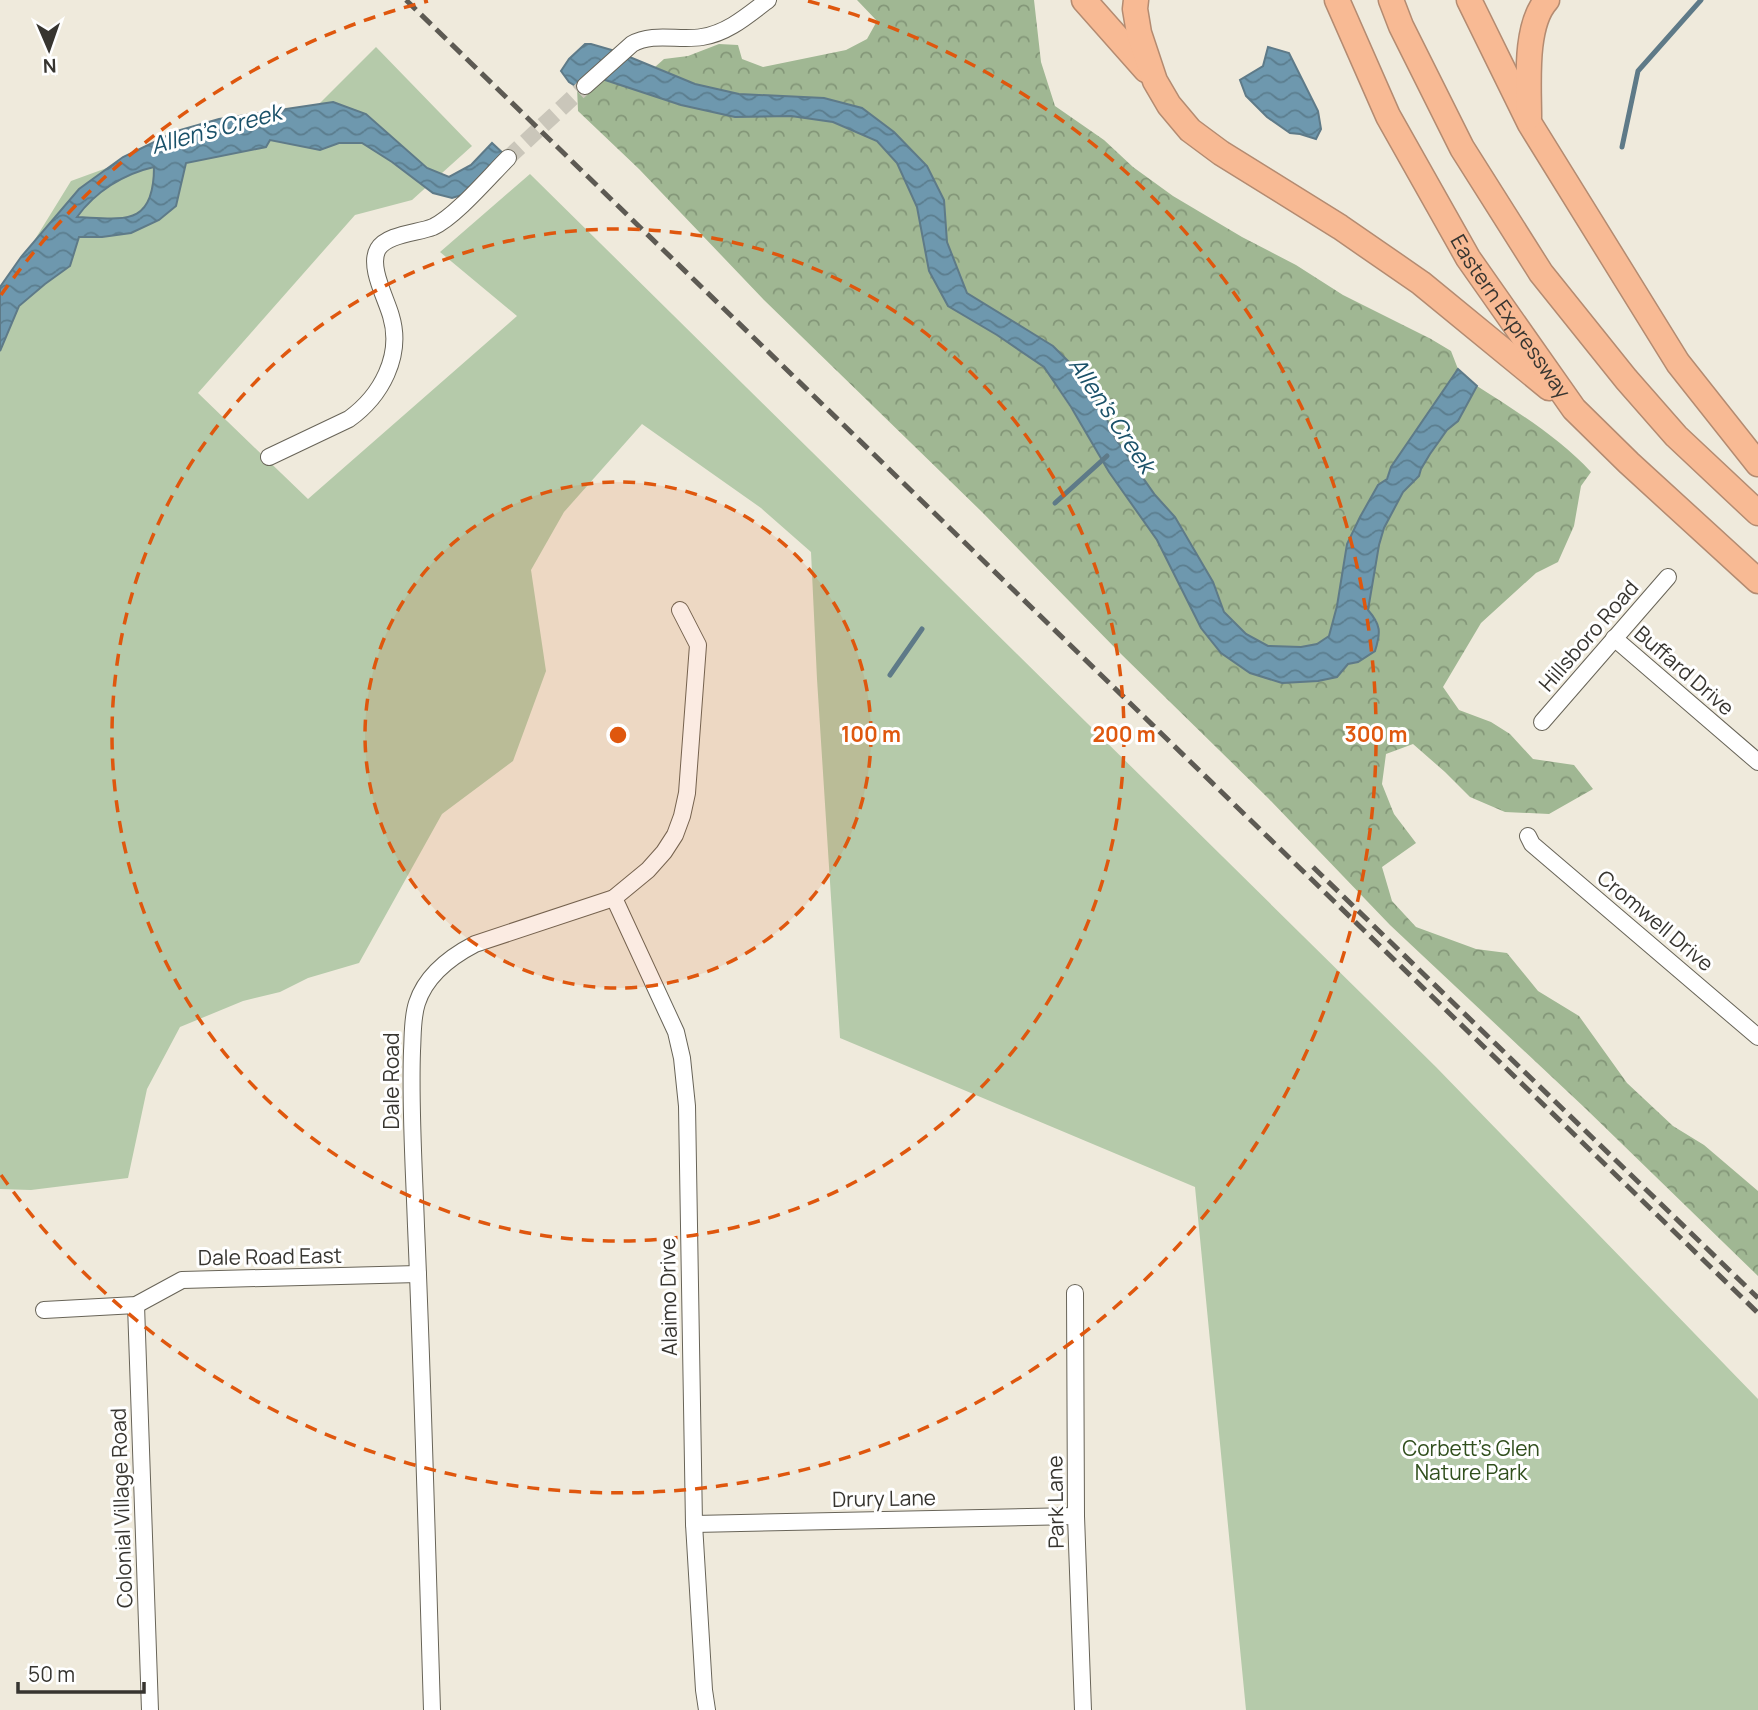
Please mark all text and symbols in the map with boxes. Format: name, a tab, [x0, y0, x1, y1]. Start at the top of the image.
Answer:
north arrow	[14, 14, 84, 84]
text: N	[42, 53, 57, 79]
water label: Allen's Creek	[147, 94, 288, 161]
street label: Eastern Expressway	[1445, 229, 1577, 404]
water label: Allen's Creek	[1062, 350, 1166, 482]
street label: Hillsboro Road	[1532, 574, 1644, 697]
street label: Buffard Drive	[1629, 619, 1741, 721]
text: 100 m	[841, 720, 901, 748]
text: 200 m	[1092, 720, 1156, 748]
text: 300 m	[1345, 720, 1407, 748]
centre of rings	[606, 723, 630, 747]
street label: Cromwell Drive	[1592, 863, 1720, 977]
street label: Dale Road	[377, 1033, 405, 1129]
street label: Alaimo Drive	[653, 1238, 683, 1356]
street label: Dale Road East	[198, 1241, 342, 1271]
street label: Colonial Village Road	[104, 1407, 138, 1609]
park label: Corbett's Glen Nature Park	[1402, 1434, 1540, 1486]
street label: Park Lane	[1040, 1455, 1070, 1549]
street label: Drury Lane	[832, 1483, 936, 1513]
scale bar	[18, 1650, 144, 1694]
text: 50 m	[28, 1660, 75, 1688]

